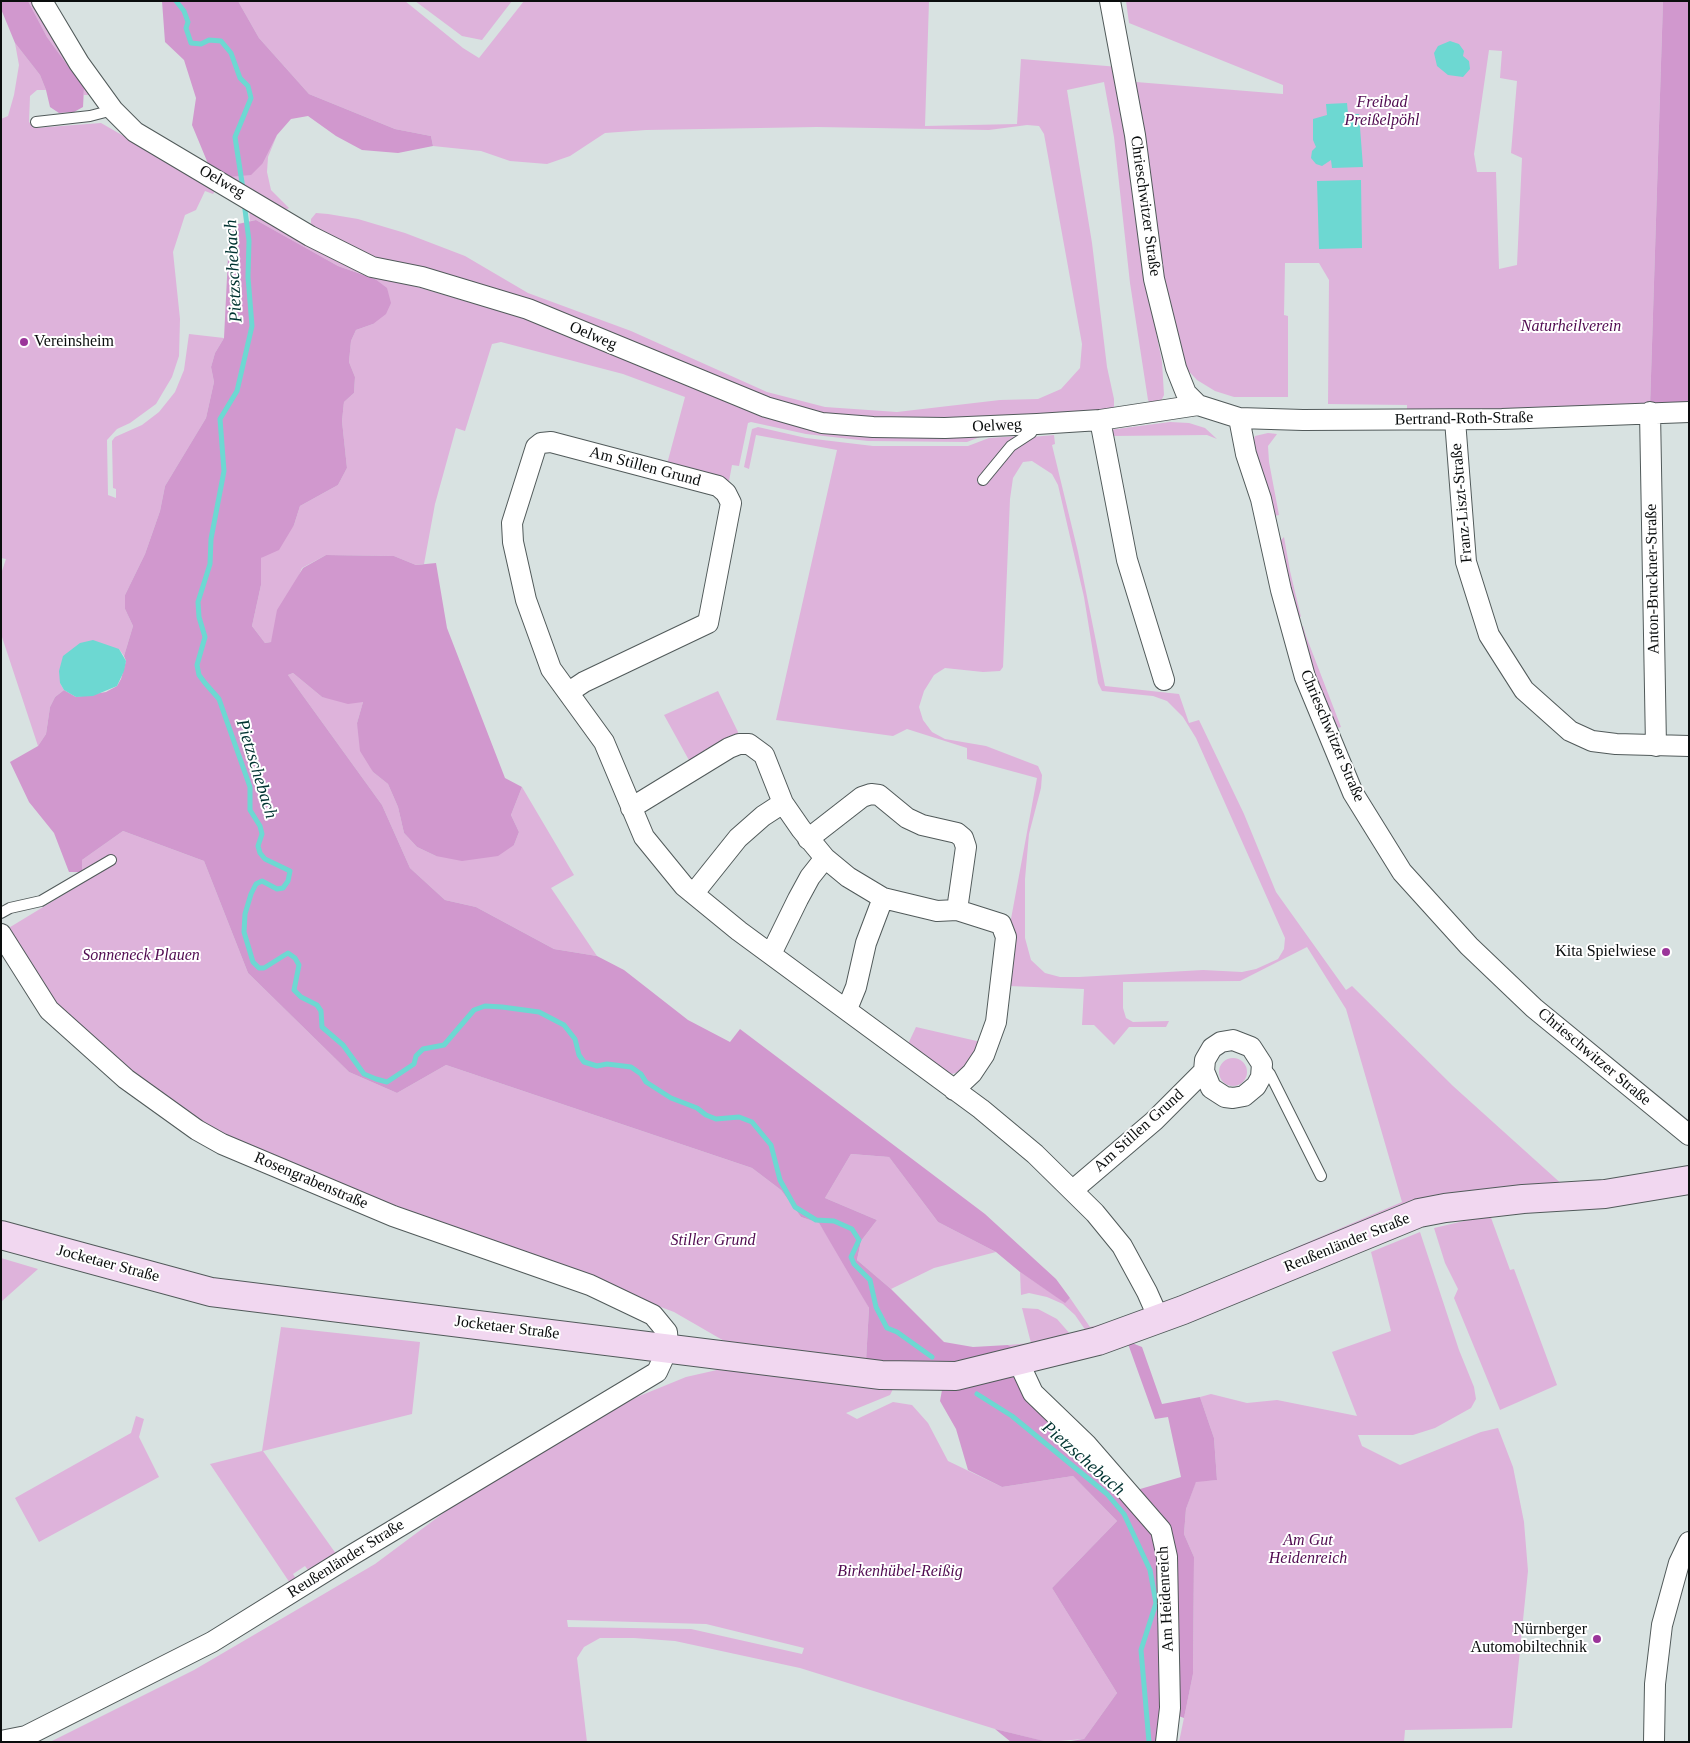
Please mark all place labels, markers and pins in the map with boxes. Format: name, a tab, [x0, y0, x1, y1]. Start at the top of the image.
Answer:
place label: Vereinsheim	[34, 332, 114, 352]
marker: Vereinsheim	[18, 336, 30, 348]
place label: Kita Spielwiese	[1555, 942, 1656, 962]
marker: Kita Spielwiese	[1660, 946, 1672, 958]
place label: Nürnberger Automobiltechnik	[1471, 1620, 1587, 1658]
marker: Nürnberger Automobiltechnik	[1591, 1633, 1603, 1645]

